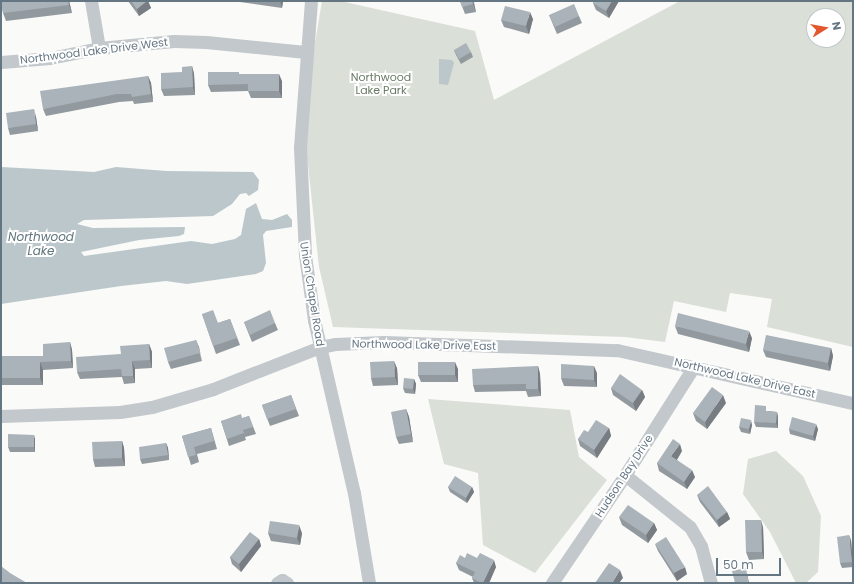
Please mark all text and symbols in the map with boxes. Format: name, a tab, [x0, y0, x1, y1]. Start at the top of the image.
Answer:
north arrow	[806, 8, 846, 48]
text: N	[828, 20, 845, 31]
street label: Northwood Lake Drive West	[19, 35, 169, 67]
park label: Northwood Lake Park	[351, 71, 411, 97]
water label: Northwood Lake	[8, 230, 74, 258]
street label: Union Chapel Road	[297, 241, 327, 347]
street label: Northwood Lake Drive East	[352, 337, 496, 353]
street label: Northwood Lake Drive East	[673, 355, 817, 401]
street label: Hudson Bay Drive	[592, 432, 656, 520]
scale bar	[718, 550, 783, 576]
text: 50 m	[723, 556, 754, 573]

